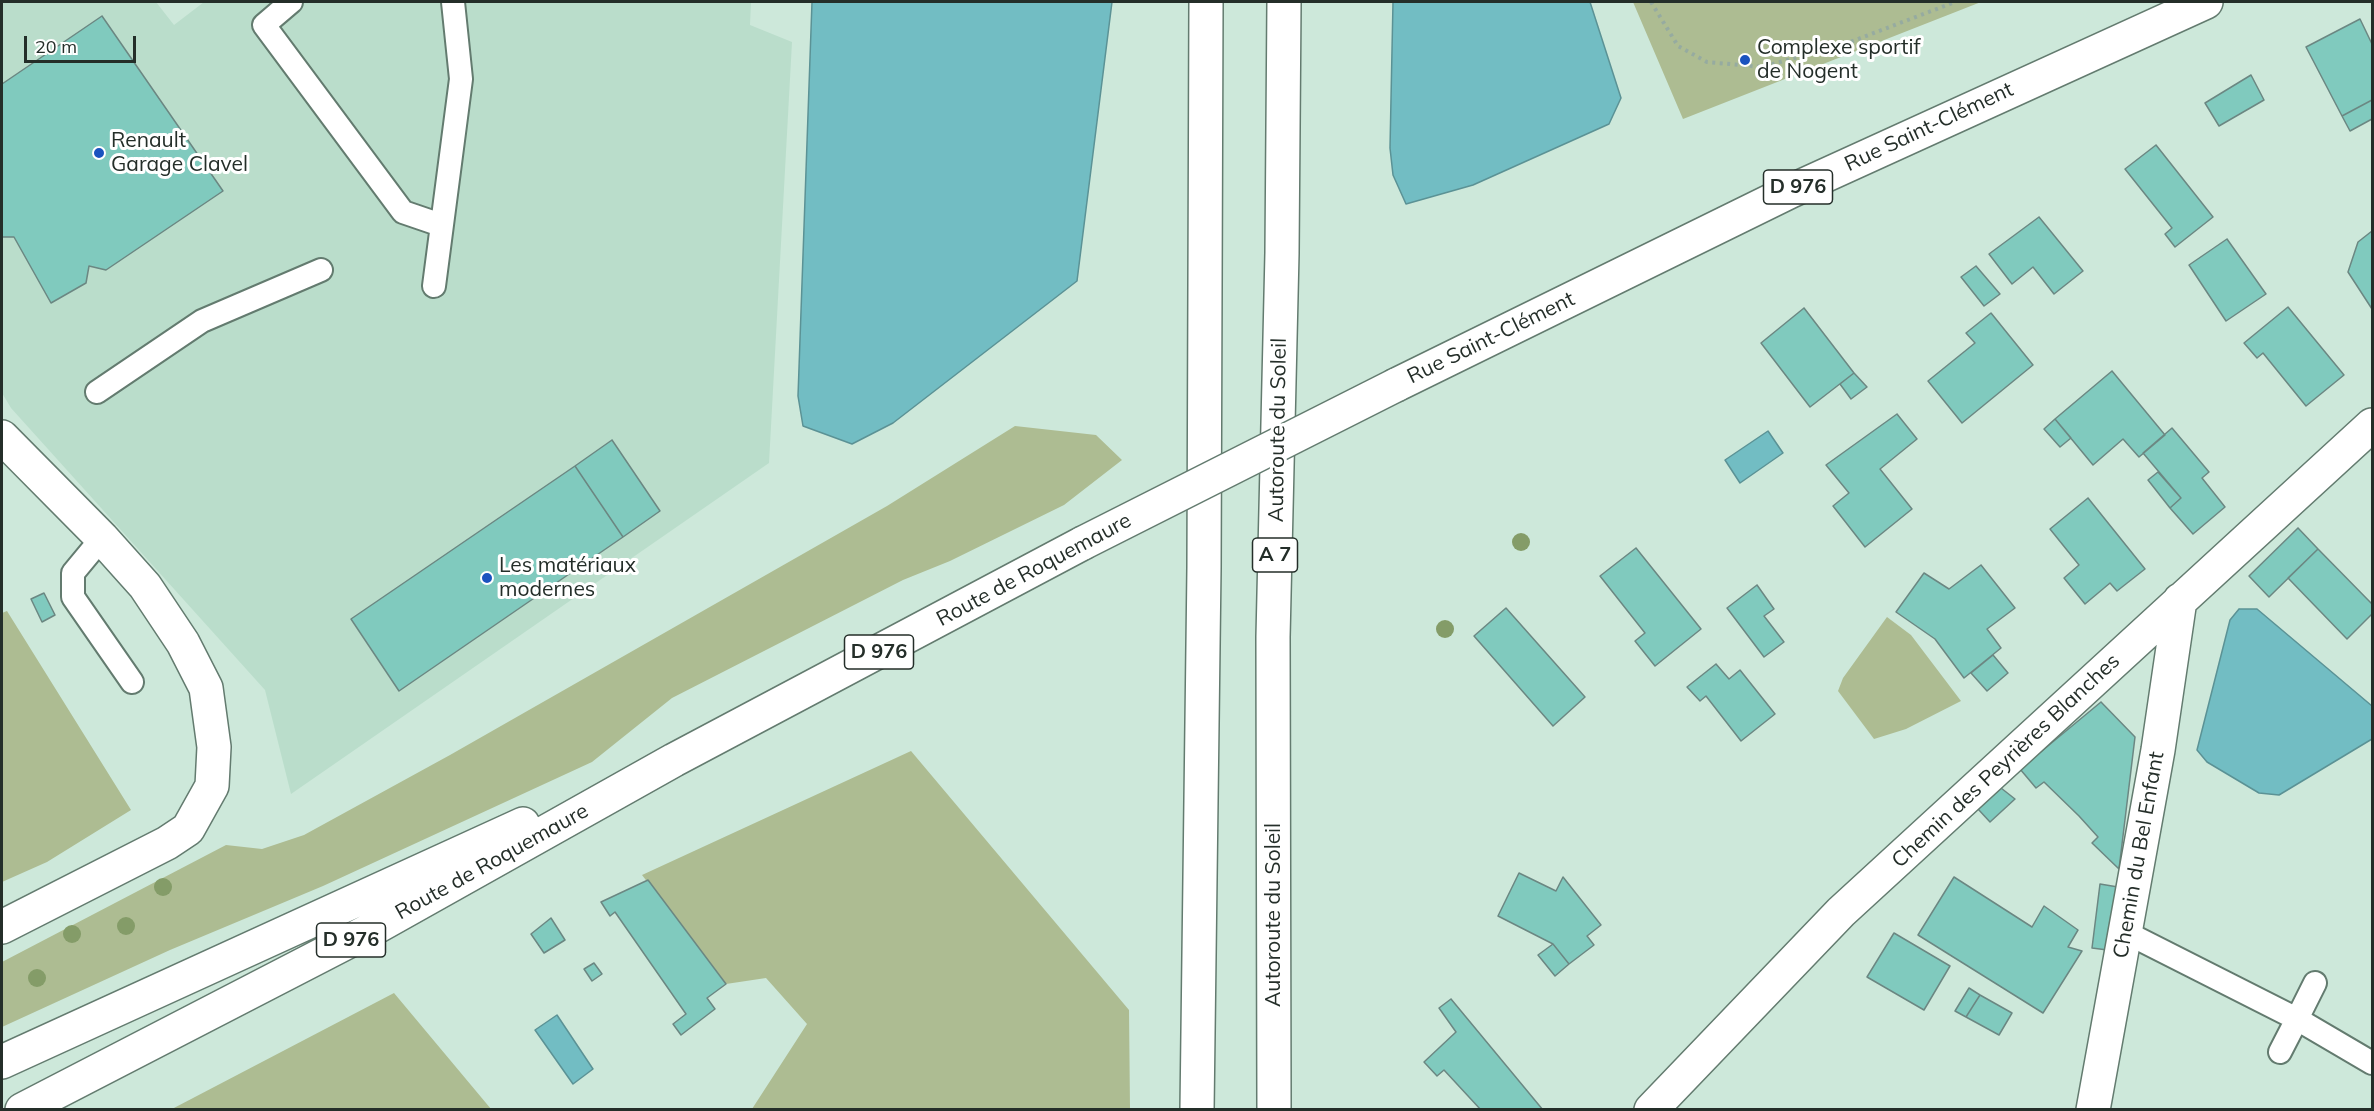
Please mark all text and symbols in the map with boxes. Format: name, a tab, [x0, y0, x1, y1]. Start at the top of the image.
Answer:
scale bar	[27, 24, 140, 62]
text: 20 m	[35, 35, 77, 58]
place label: Complexe sportif de Nogent	[1757, 35, 1921, 85]
marker: Complexe sportif de Nogent	[1738, 53, 1752, 67]
street label: Rue Saint-Clément	[1841, 77, 2017, 177]
place label: Renault Garage Clavel	[111, 128, 248, 178]
marker: Renault Garage Clavel	[92, 146, 106, 160]
road number: D 976	[1764, 170, 1832, 204]
street label: Rue Saint-Clément	[1403, 287, 1579, 389]
street label: Autoroute du Soleil	[1264, 338, 1292, 522]
street label: Route de Roquemaure	[932, 508, 1136, 632]
road number: A 7	[1252, 538, 1298, 572]
place label: Les matériaux modernes	[499, 553, 636, 603]
marker: Les matériaux modernes	[480, 571, 494, 585]
road number: D 976	[844, 635, 914, 669]
street label: Chemin des Peyrières Blanches	[1887, 649, 2125, 873]
street label: Chemin du Bel Enfant	[2108, 750, 2170, 960]
street label: Route de Roquemaure	[391, 798, 593, 926]
street label: Autoroute du Soleil	[1261, 823, 1287, 1007]
road number: D 976	[316, 923, 386, 957]

